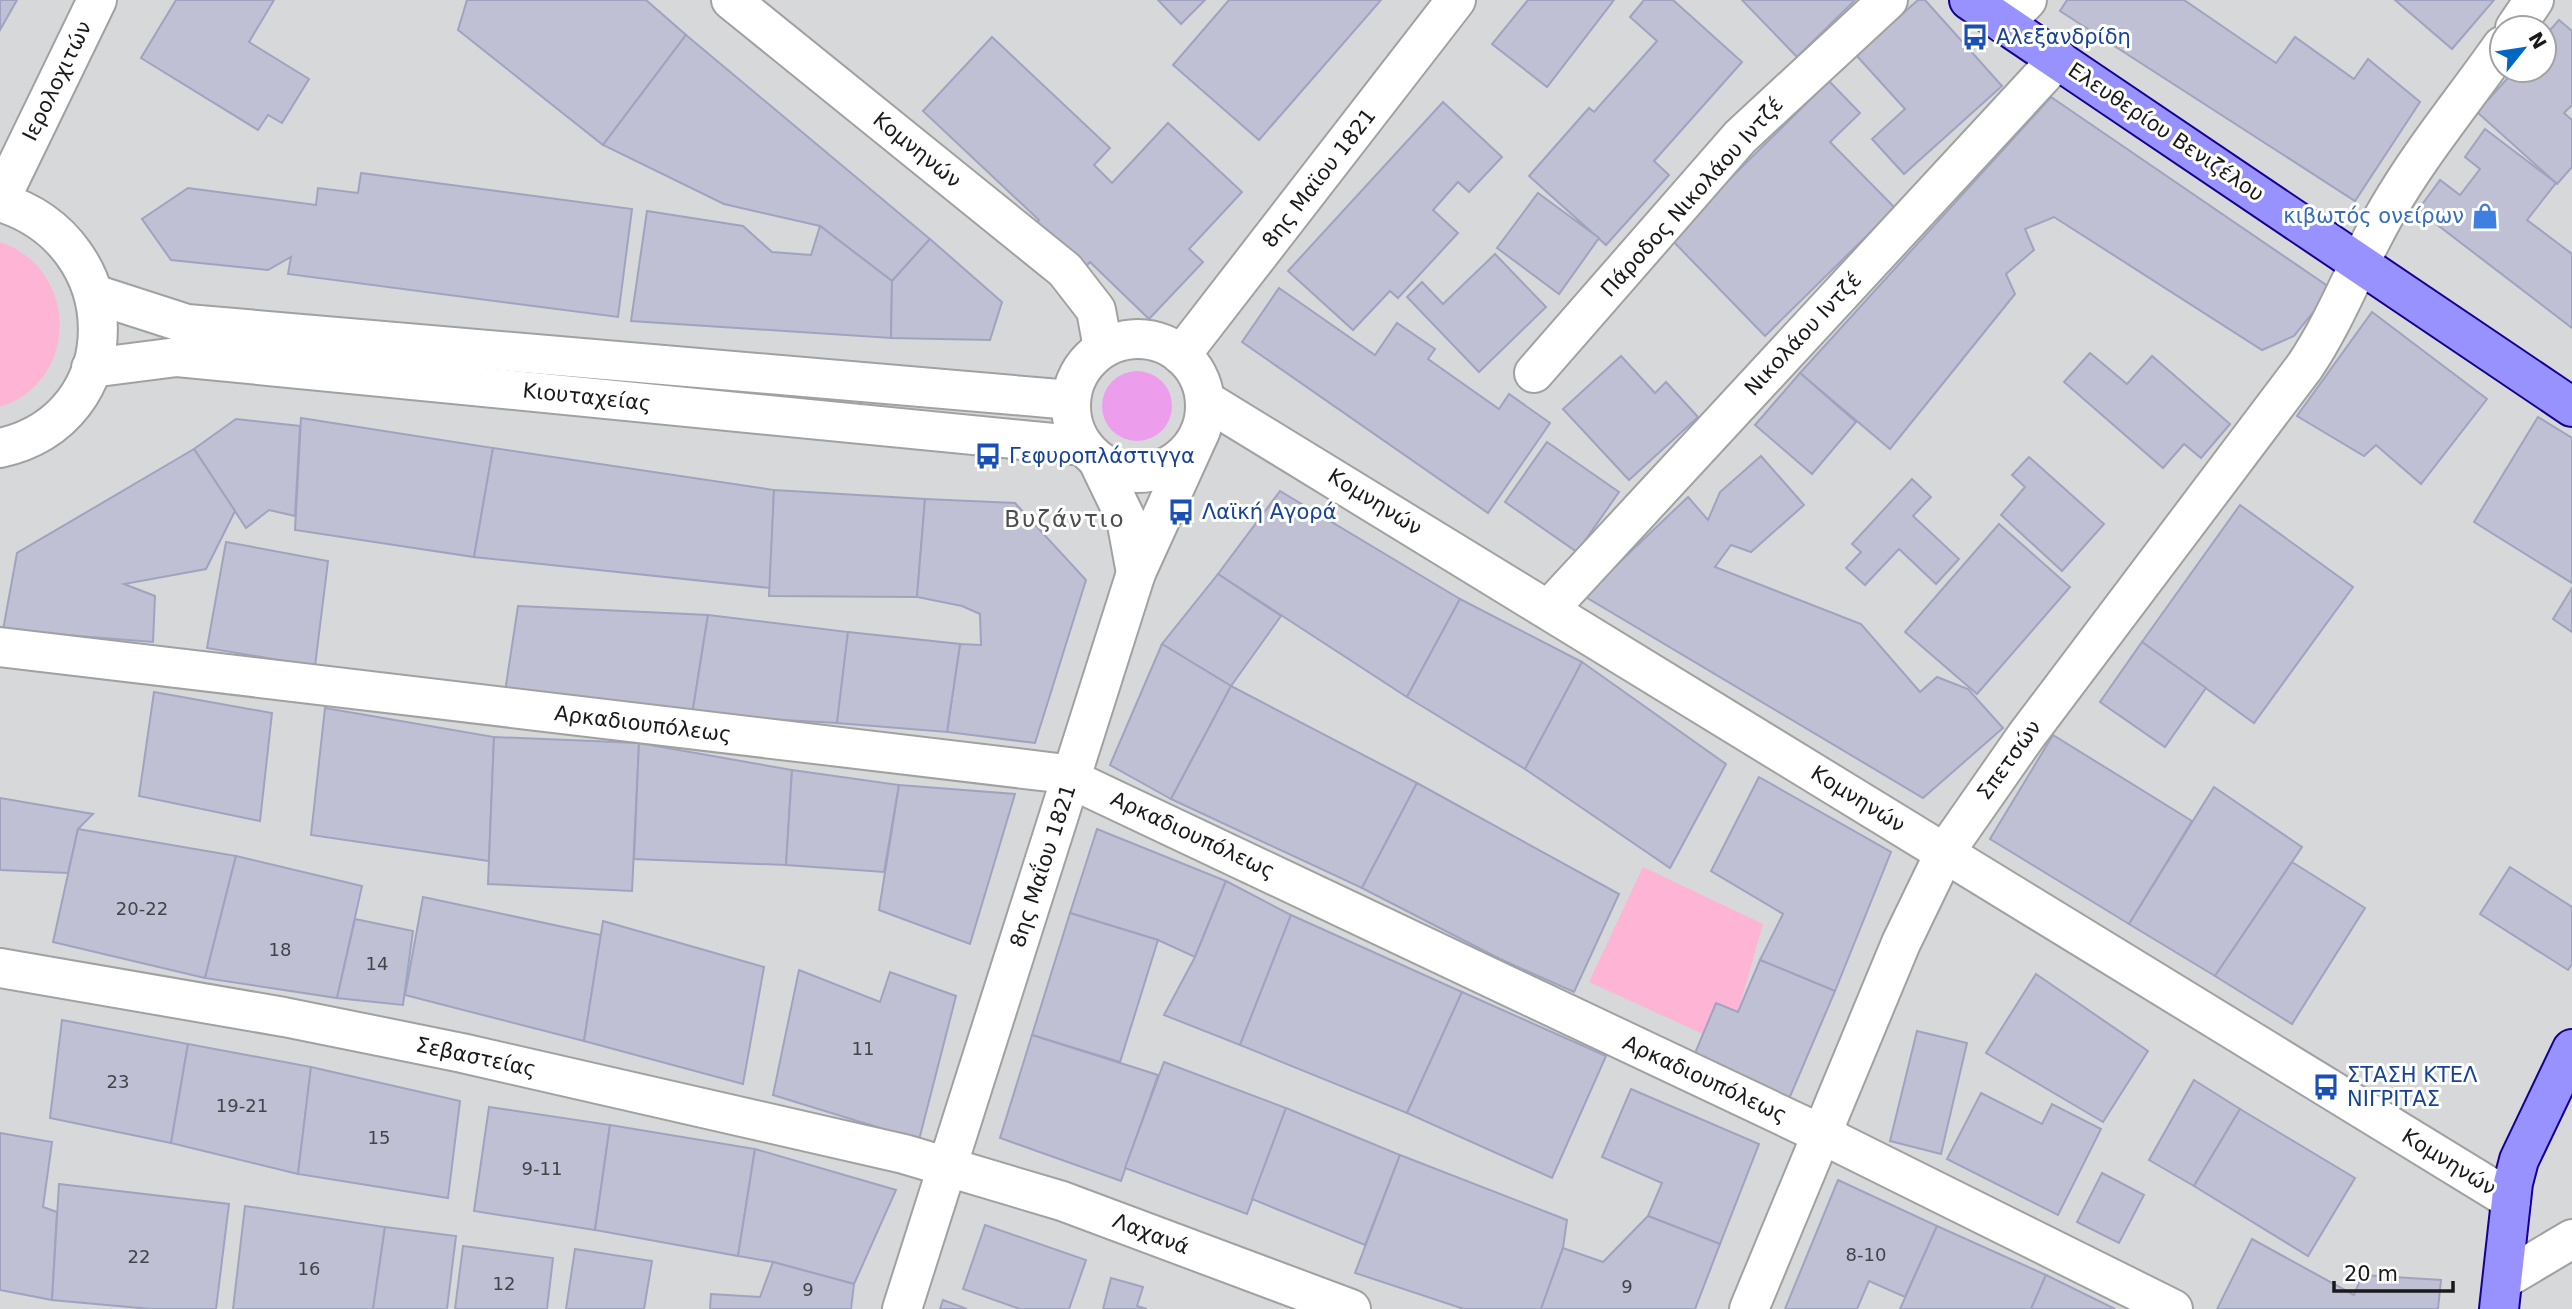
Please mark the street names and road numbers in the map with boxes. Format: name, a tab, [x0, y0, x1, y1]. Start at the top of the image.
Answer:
street label: Ιερολοχιτών	[18, 17, 96, 145]
street label: Ελευθερίου Βενιζέλου	[2064, 58, 2268, 206]
street label: Πάροδος Νικολάου Ιντζέ	[1596, 92, 1788, 302]
street label: 8ης Μαϊου 1821	[1257, 104, 1381, 252]
street label: Κομνηνών	[868, 107, 966, 193]
street label: Νικολάου Ιντζέ	[1740, 268, 1866, 400]
street label: Κιουταχείας	[522, 378, 652, 416]
street label: Κομνηνών	[1324, 464, 1426, 540]
street label: Αρκαδιουπόλεως	[553, 701, 733, 747]
street label: Σπετσών	[1972, 716, 2046, 804]
street label: Κομνηνών	[1807, 761, 1909, 837]
street label: 8ης Μαΐου 1821	[1003, 781, 1081, 950]
street label: Αρκαδιουπόλεως	[1107, 786, 1279, 884]
street label: Αρκαδιουπόλεως	[1619, 1030, 1791, 1128]
street label: Σεβαστείας	[414, 1033, 538, 1081]
street label: Κομνηνών	[2398, 1124, 2500, 1200]
street label: Λαχανά	[1109, 1209, 1193, 1259]

